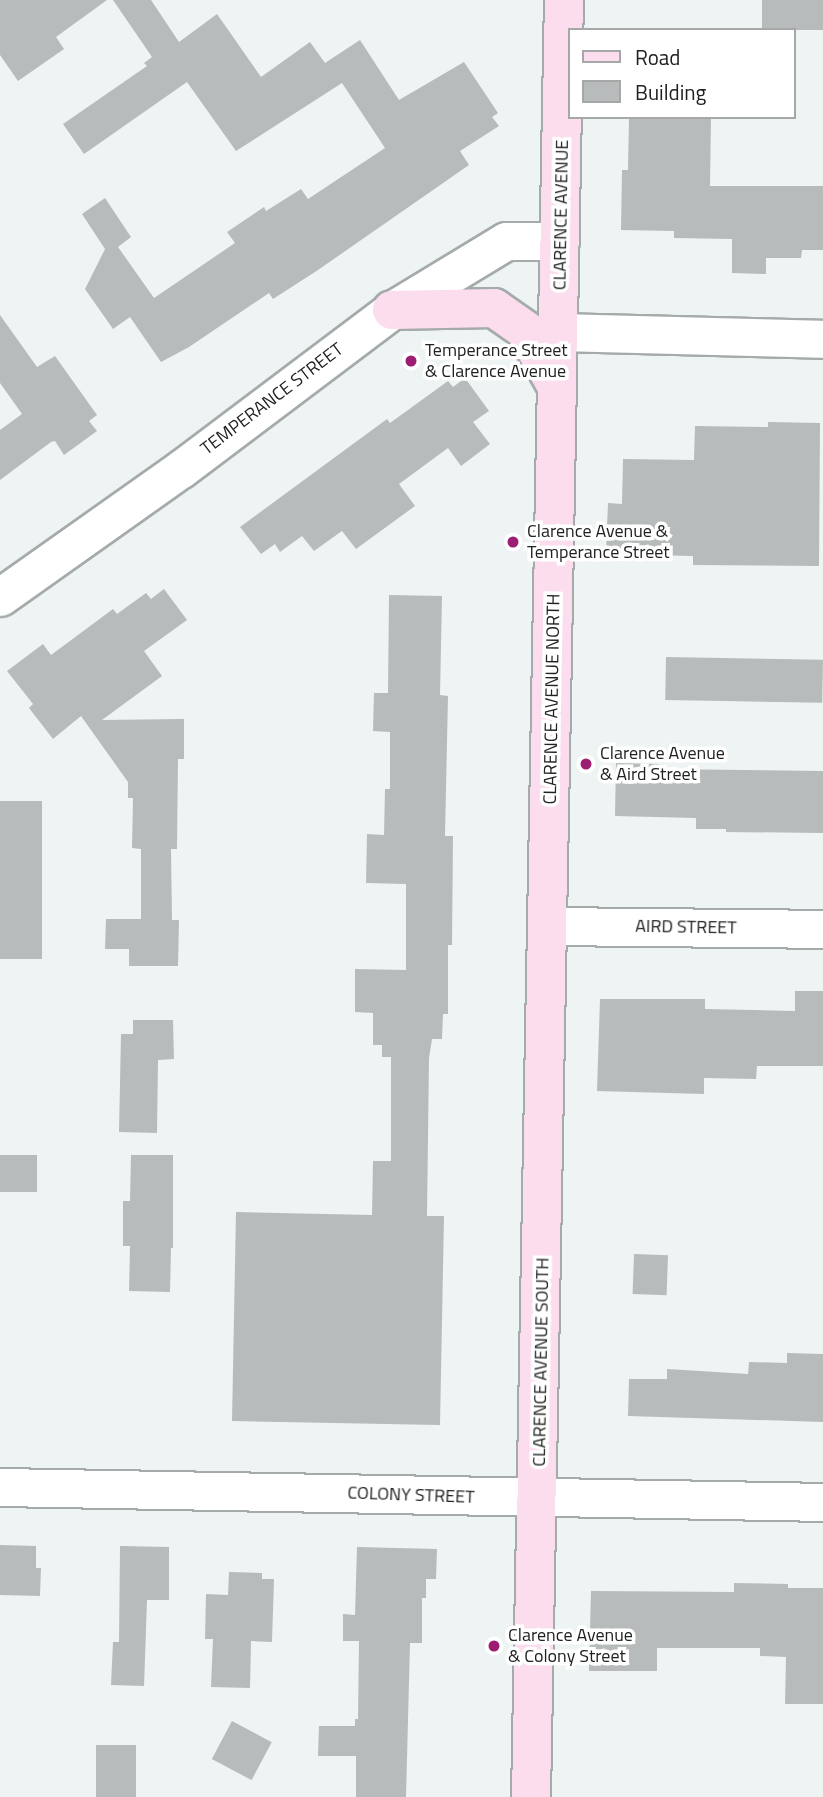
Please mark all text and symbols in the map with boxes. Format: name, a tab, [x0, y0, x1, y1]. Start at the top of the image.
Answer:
legend	[568, 28, 795, 119]
text: Road	[635, 41, 680, 73]
text: Building	[635, 76, 706, 108]
street label: CLARENCE AVENUE	[549, 140, 573, 290]
street label: TEMPERANCE STREET	[197, 338, 347, 460]
place label: Temperance Street & Clarence Avenue	[425, 340, 568, 382]
marker: Temperance Street & Clarence Avenue	[403, 353, 419, 369]
place label: Clarence Avenue & Temperance Street	[527, 521, 670, 564]
marker: Clarence Avenue & Temperance Street	[505, 534, 521, 550]
street label: CLARENCE AVENUE NORTH	[539, 593, 565, 805]
place label: Clarence Avenue & Aird Street	[600, 743, 725, 786]
marker: Clarence Avenue & Aird Street	[578, 756, 594, 772]
street label: AIRD STREET	[635, 915, 737, 939]
street label: CLARENCE AVENUE SOUTH	[528, 1257, 554, 1467]
street label: COLONY STREET	[347, 1482, 475, 1508]
place label: Clarence Avenue & Colony Street	[508, 1625, 633, 1668]
marker: Clarence Avenue & Colony Street	[486, 1638, 502, 1654]

